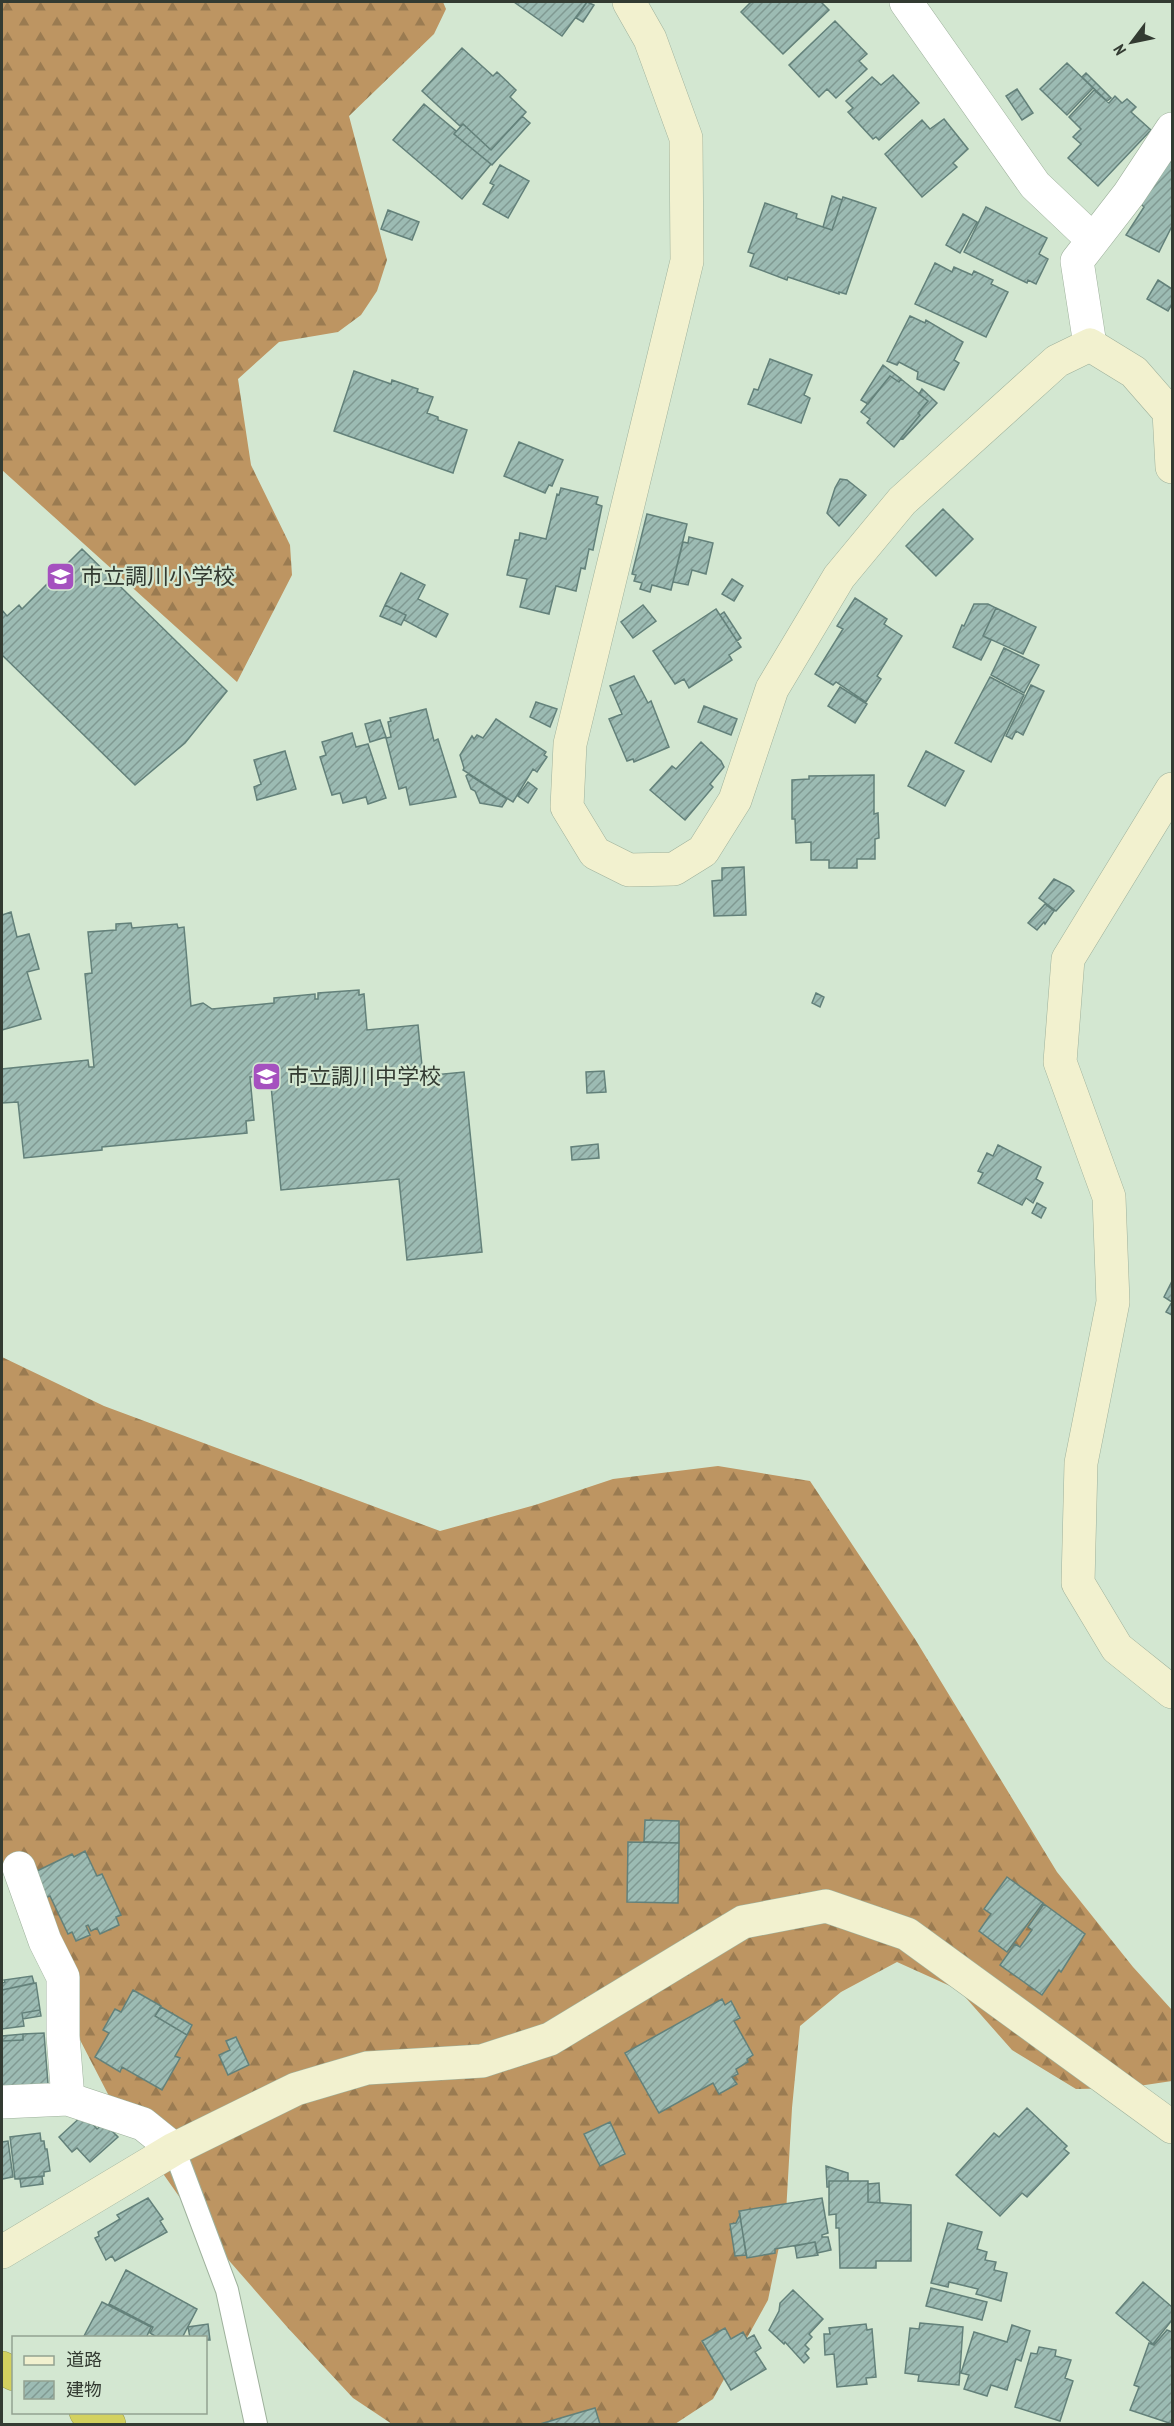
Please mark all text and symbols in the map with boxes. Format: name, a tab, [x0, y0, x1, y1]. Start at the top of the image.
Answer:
north arrow	[1102, 12, 1162, 72]
text: N	[1109, 41, 1130, 59]
school or university icon: 市立調川小学校	[44, 560, 76, 592]
place label: 市立調川小学校	[81, 562, 235, 590]
school or university icon: 市立調川中学校	[250, 1060, 282, 1092]
place label: 市立調川中学校	[287, 1062, 441, 1090]
legend	[12, 2336, 207, 2414]
text: 道路	[66, 2348, 102, 2371]
text: 建物	[66, 2378, 102, 2401]

